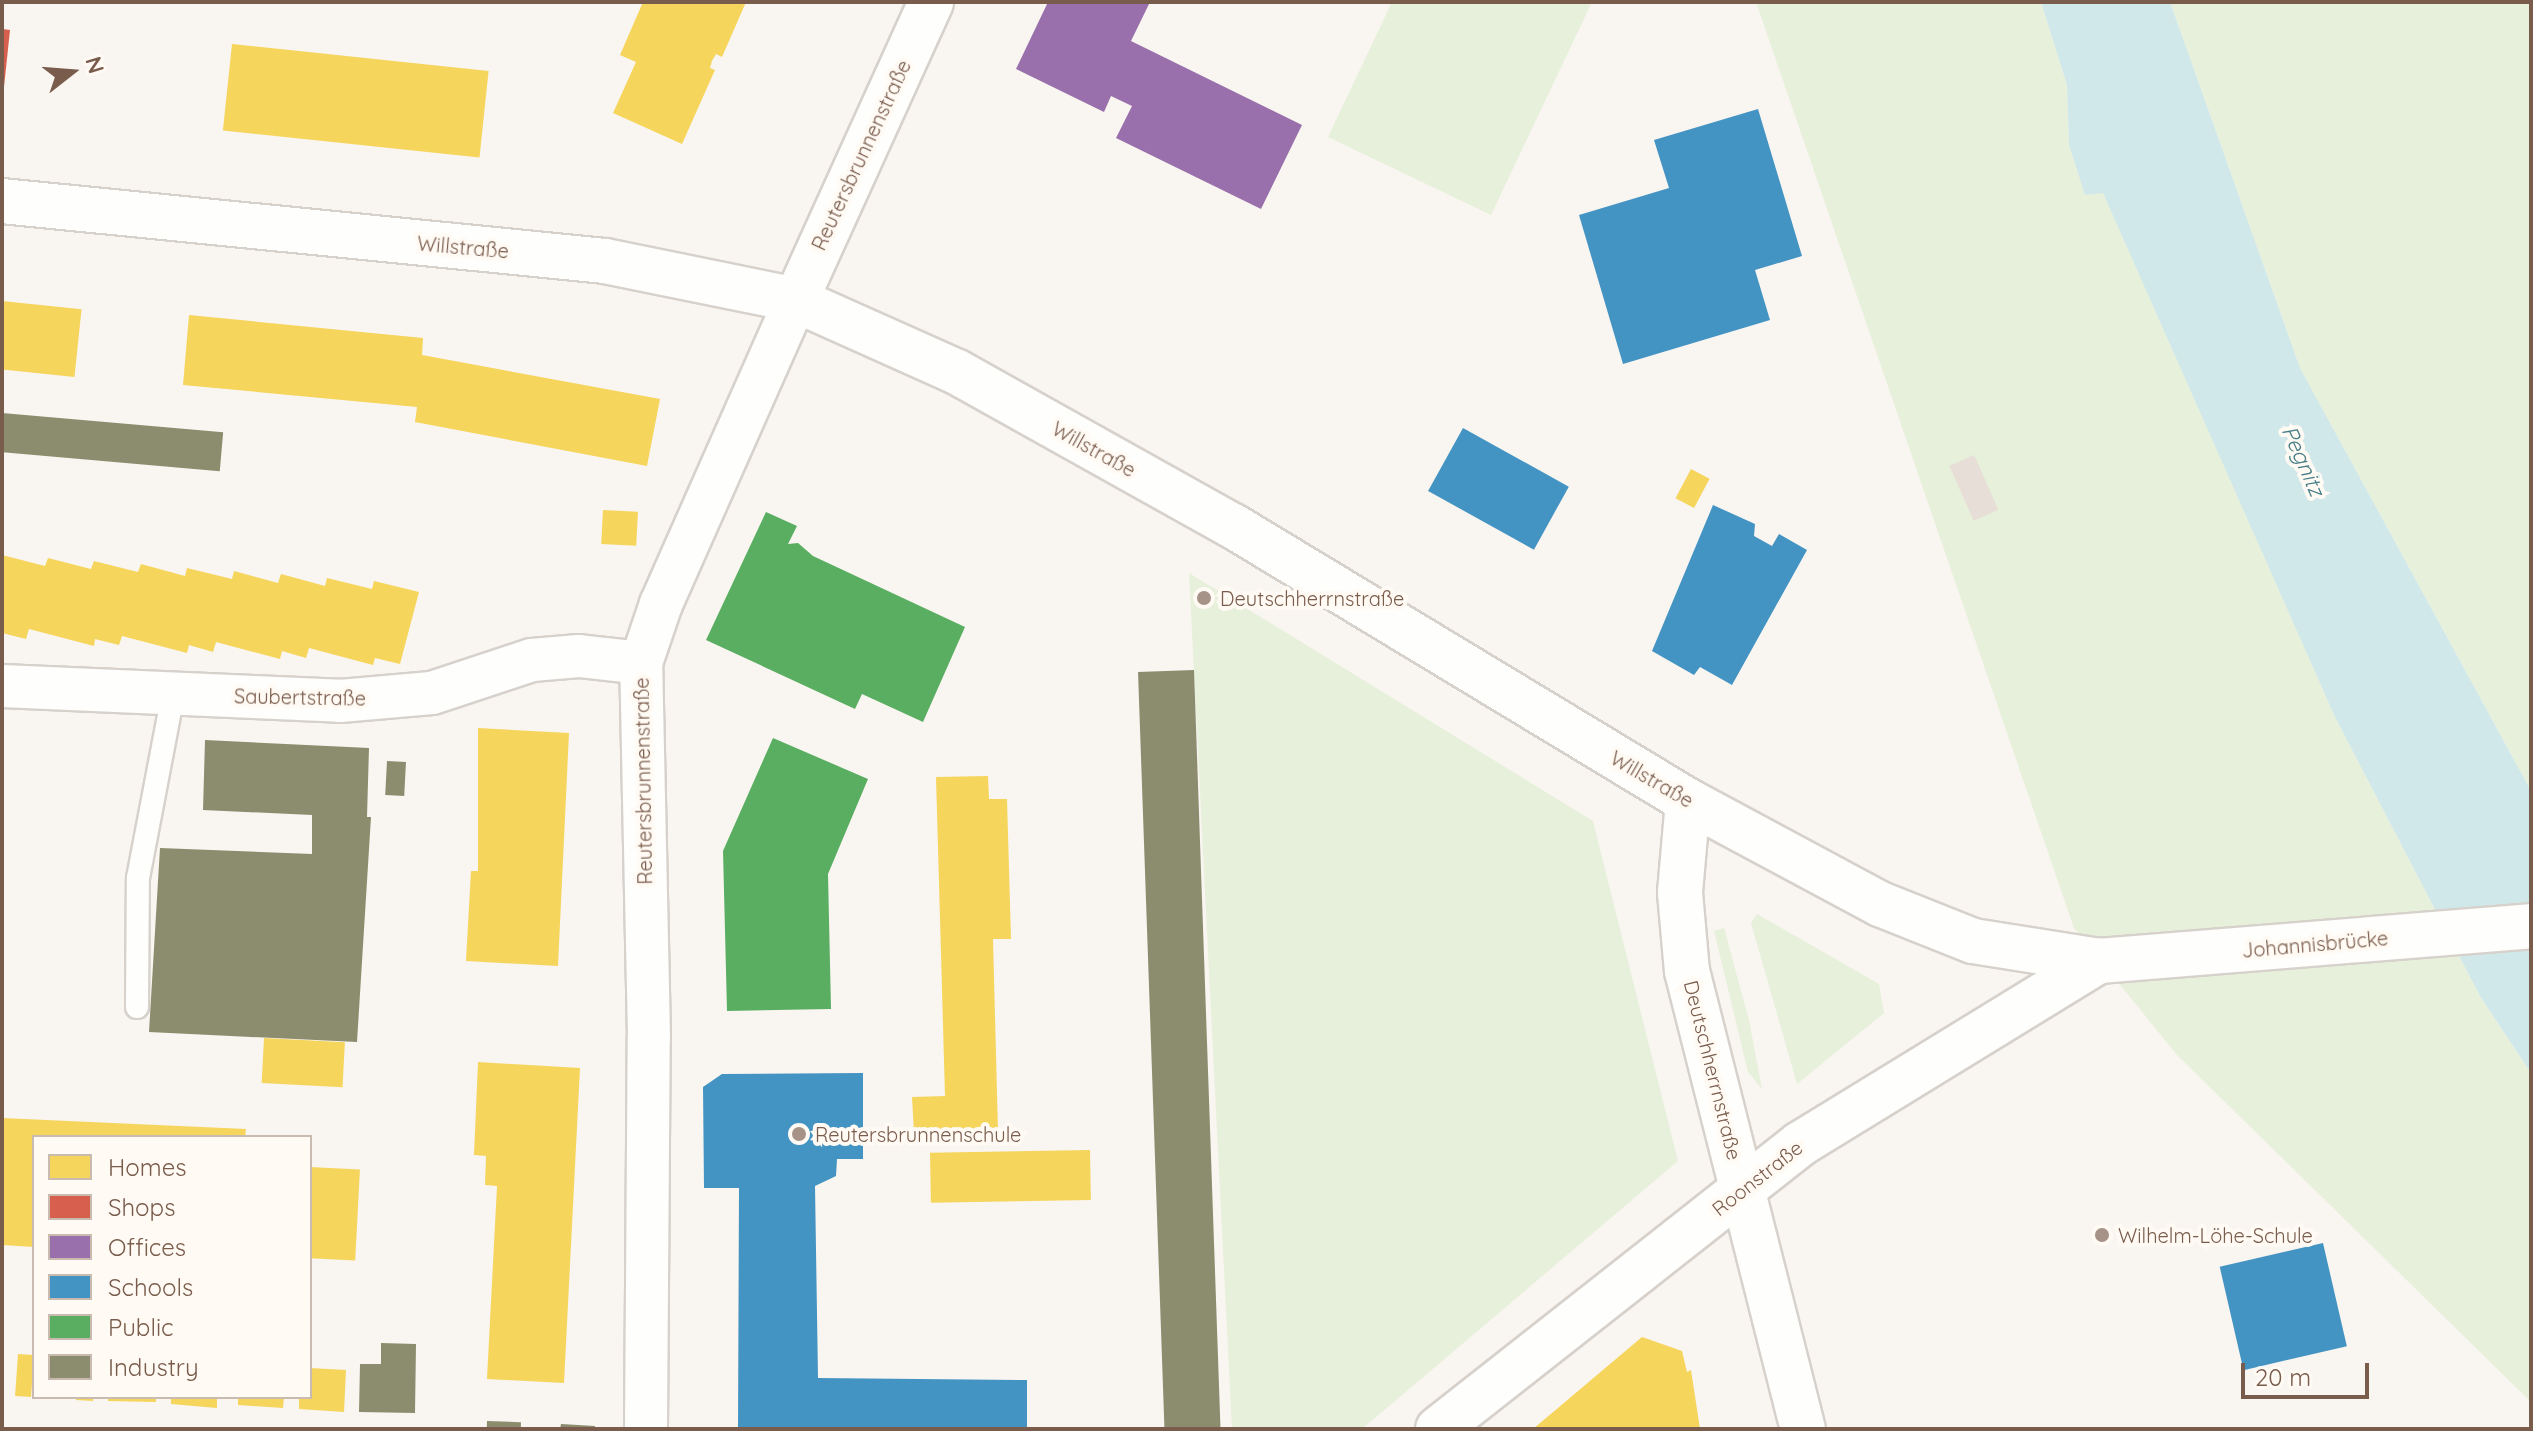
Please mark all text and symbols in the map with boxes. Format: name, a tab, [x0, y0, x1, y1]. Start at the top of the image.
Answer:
north arrow	[32, 32, 112, 112]
text: N	[79, 53, 111, 77]
street label: Reutersbrunnenstraße	[806, 56, 916, 254]
street label: Willstraße	[416, 231, 510, 263]
street label: Willstraße	[1048, 416, 1140, 482]
water label: Pegnitz	[2276, 422, 2330, 500]
place label: Deutschherrnstraße	[1220, 586, 1404, 610]
marker: Deutschherrnstraße	[1195, 589, 1213, 607]
street label: Reutersbrunnenstraße	[629, 677, 657, 885]
street label: Saubertstraße	[234, 684, 366, 710]
street label: Willstraße	[1606, 746, 1698, 812]
street label: Johannisbrücke	[2241, 926, 2389, 962]
street label: Deutschherrnstraße	[1679, 978, 1747, 1162]
place label: Reutersbrunnenschule	[815, 1122, 1021, 1146]
marker: Reutersbrunnenschule	[790, 1125, 808, 1143]
legend	[32, 1135, 312, 1399]
street label: Roonstraße	[1707, 1135, 1807, 1221]
text: Homes	[108, 1152, 186, 1182]
text: Shops	[108, 1192, 175, 1222]
place label: Wilhelm-Löhe-Schule	[2118, 1223, 2313, 1247]
marker: Wilhelm-Löhe-Schule	[2093, 1226, 2111, 1244]
text: Offices	[108, 1232, 186, 1262]
text: Schools	[108, 1272, 193, 1302]
text: Public	[108, 1312, 173, 1342]
scale bar	[2245, 1347, 2373, 1397]
text: Industry	[108, 1352, 199, 1382]
text: 20 m	[2255, 1362, 2311, 1392]

